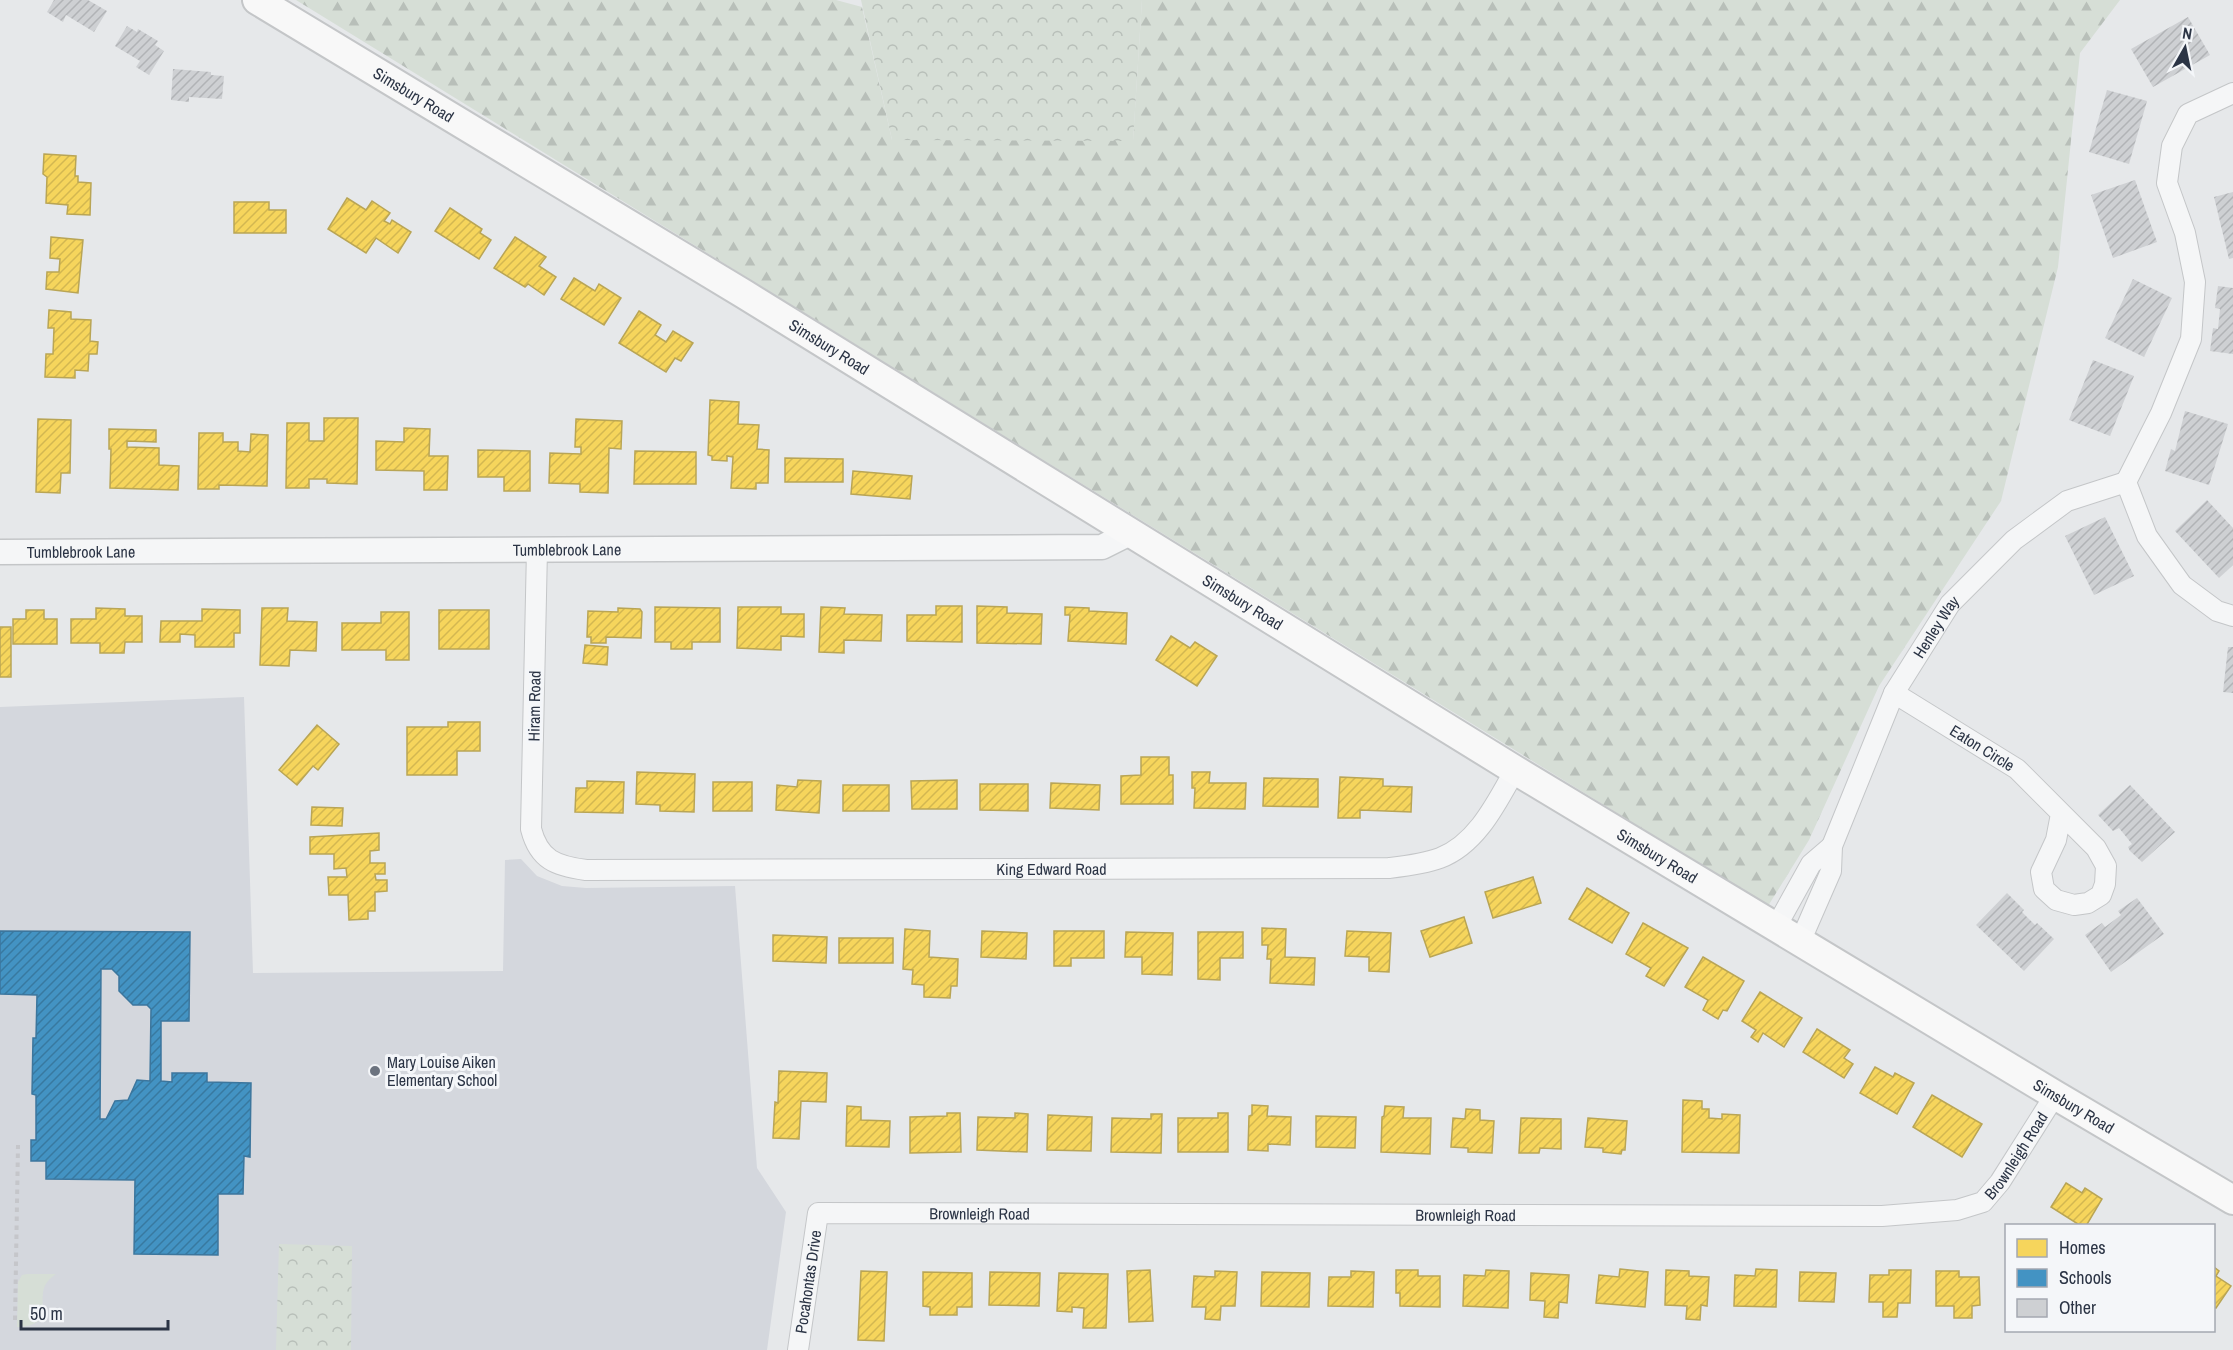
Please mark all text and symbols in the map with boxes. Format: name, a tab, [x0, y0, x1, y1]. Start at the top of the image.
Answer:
north arrow	[2155, 18, 2215, 78]
text: N	[2181, 22, 2194, 45]
street label: Simsbury Road	[369, 62, 458, 127]
street label: Simsbury Road	[785, 313, 873, 380]
street label: Tumblebrook Lane	[513, 538, 621, 561]
street label: Tumblebrook Lane	[27, 540, 135, 563]
street label: Simsbury Road	[1198, 569, 1287, 635]
street label: Henley Way	[1908, 590, 1964, 662]
street label: Hiram Road	[522, 670, 546, 742]
street label: Eaton Circle	[1946, 719, 2019, 776]
street label: Simsbury Road	[1613, 823, 1702, 888]
street label: King Edward Road	[996, 858, 1107, 880]
place label: Mary Louise Aiken Elementary School	[387, 1051, 497, 1091]
marker: Mary Louise Aiken Elementary School	[368, 1064, 382, 1078]
street label: Simsbury Road	[2029, 1073, 2118, 1139]
street label: Brownleigh Road	[1979, 1107, 2053, 1204]
street label: Brownleigh Road	[929, 1202, 1030, 1225]
street label: Brownleigh Road	[1415, 1204, 1516, 1226]
legend	[2005, 1224, 2215, 1332]
street label: Pocahontas Drive	[790, 1229, 826, 1335]
text: Homes	[2059, 1235, 2106, 1260]
text: Schools	[2059, 1265, 2112, 1290]
scale bar	[21, 1293, 168, 1331]
text: Other	[2059, 1295, 2096, 1320]
text: 50 m	[30, 1301, 63, 1326]

